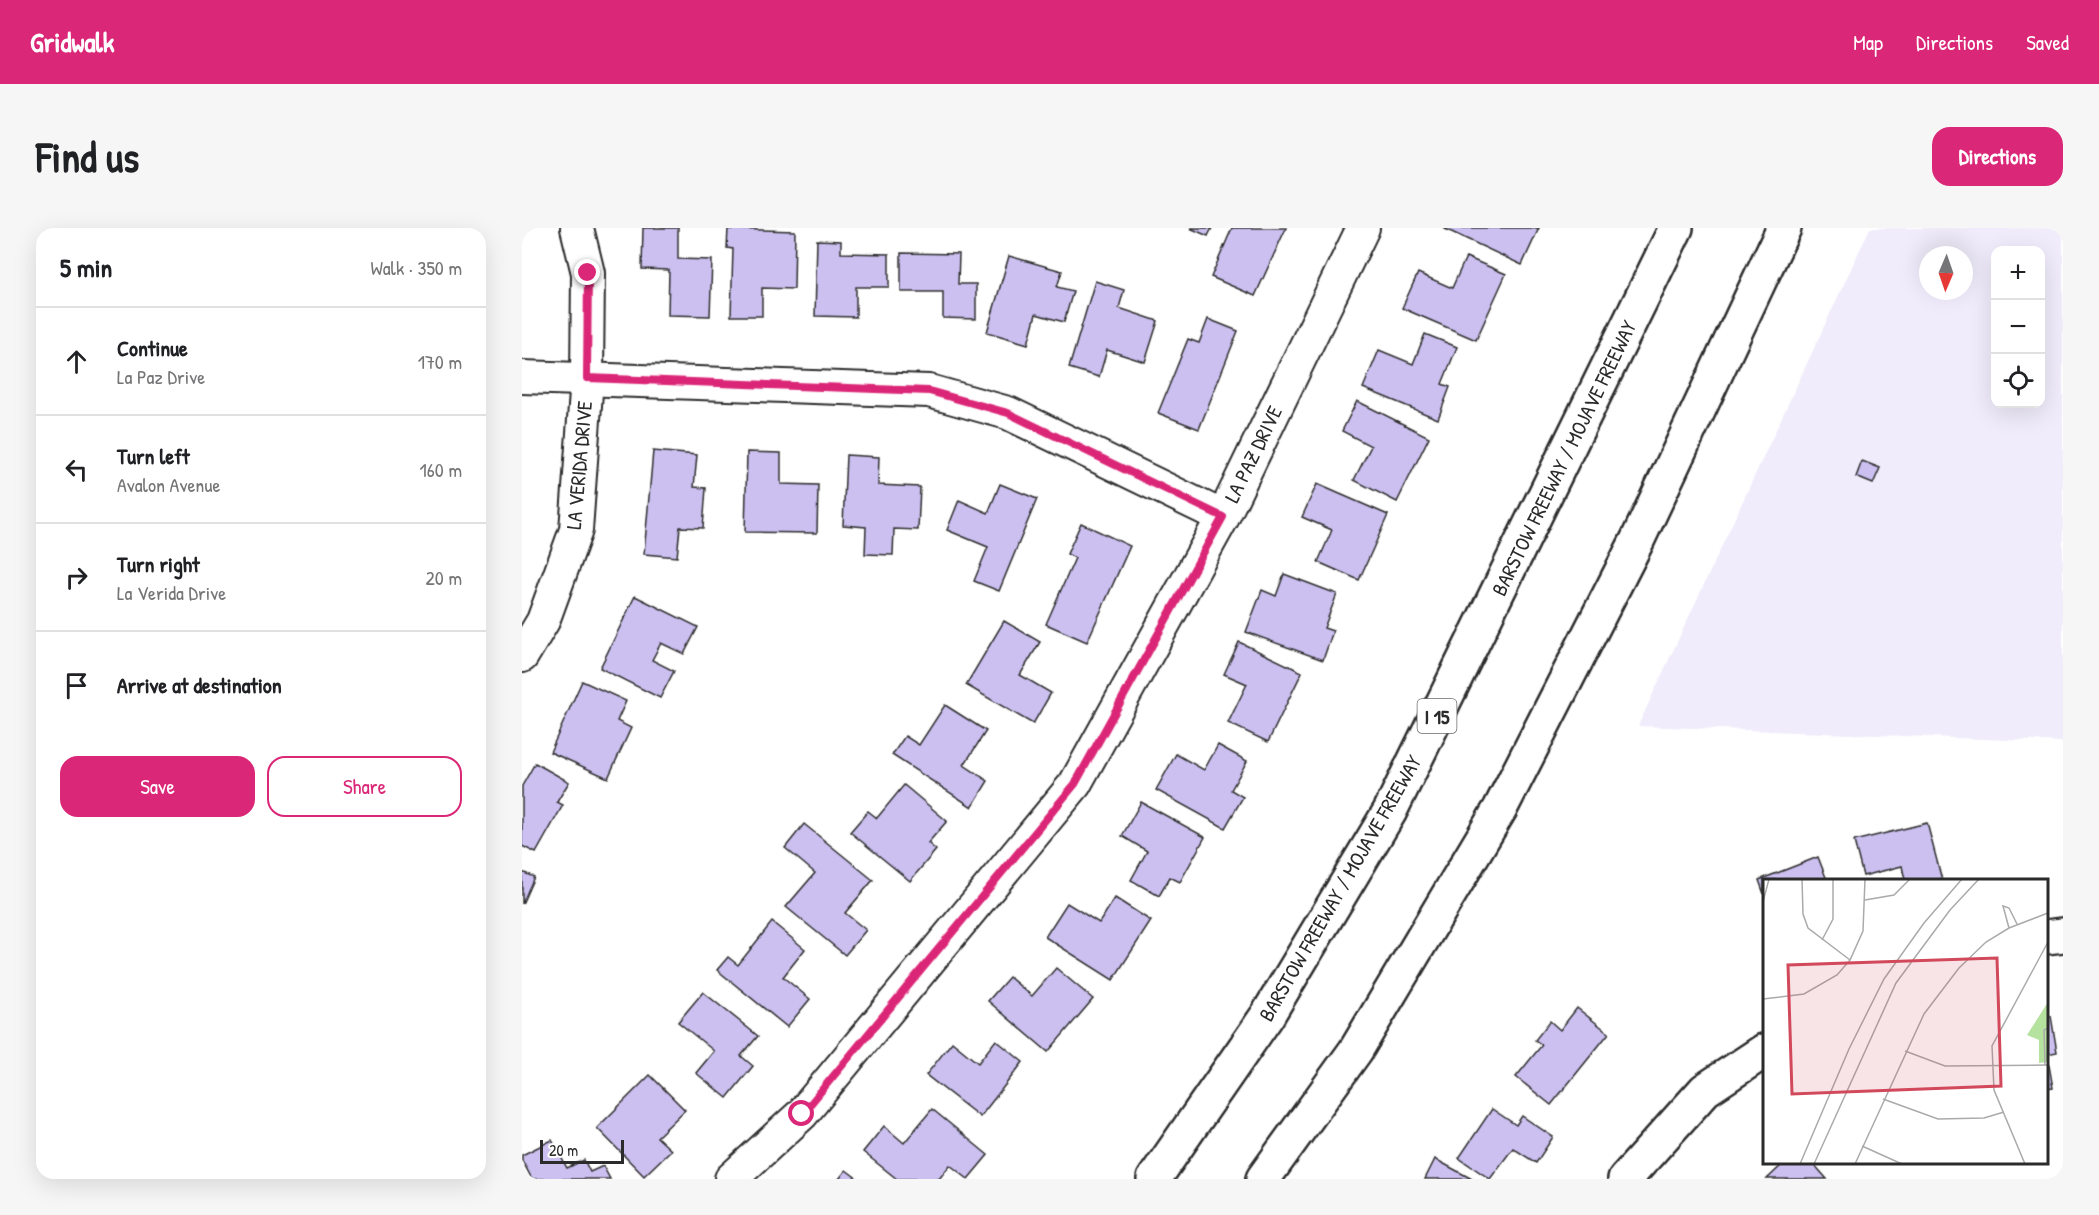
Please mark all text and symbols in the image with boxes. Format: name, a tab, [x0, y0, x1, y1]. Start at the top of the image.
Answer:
text: Gridwalk	[30, 23, 114, 61]
text: Map	[1853, 28, 1883, 57]
text: Directions	[1916, 28, 1993, 57]
text: Saved	[2026, 28, 2069, 57]
button: Directions	[1932, 127, 2063, 186]
text: Find us	[36, 128, 139, 185]
north arrow	[1919, 246, 1973, 300]
map controls	[1991, 246, 2045, 408]
button: +	[1991, 246, 2045, 300]
text: 5 min	[60, 250, 112, 285]
text: Walk · 350 m	[370, 254, 462, 281]
route end	[574, 259, 600, 285]
button: −	[1991, 300, 2045, 354]
street label: BARSTOW FREEWAY / MOJAVE FREEWAY	[1485, 315, 1644, 600]
text: Continue	[117, 333, 188, 363]
icon: ahead	[60, 345, 93, 378]
text: 170 m	[418, 348, 462, 375]
button: locate	[1991, 354, 2045, 408]
text: La Paz Drive	[117, 363, 205, 390]
street label: LA VERIDA DRIVE	[559, 399, 599, 531]
street label: LA PAZ DRIVE	[1217, 401, 1289, 507]
text: Turn left	[117, 441, 190, 471]
icon: left	[60, 453, 93, 486]
text: 160 m	[420, 456, 462, 483]
text: Avalon Avenue	[117, 471, 220, 498]
text: Turn right	[117, 549, 200, 579]
icon: right	[60, 561, 93, 594]
text: 20 m	[425, 564, 462, 591]
text: La Verida Drive	[117, 579, 226, 606]
icon: arrive	[60, 669, 93, 702]
text: Arrive at destination	[117, 670, 282, 700]
road number: I 15	[1418, 699, 1456, 733]
street label: BARSTOW FREEWAY / MOJAVE FREEWAY	[1252, 749, 1429, 1026]
button: Save	[60, 756, 255, 817]
button: Share	[267, 756, 462, 817]
inset map	[1763, 879, 2048, 1164]
route start	[788, 1100, 814, 1126]
scale bar	[540, 1137, 624, 1164]
text: 20 m	[549, 1139, 578, 1161]

